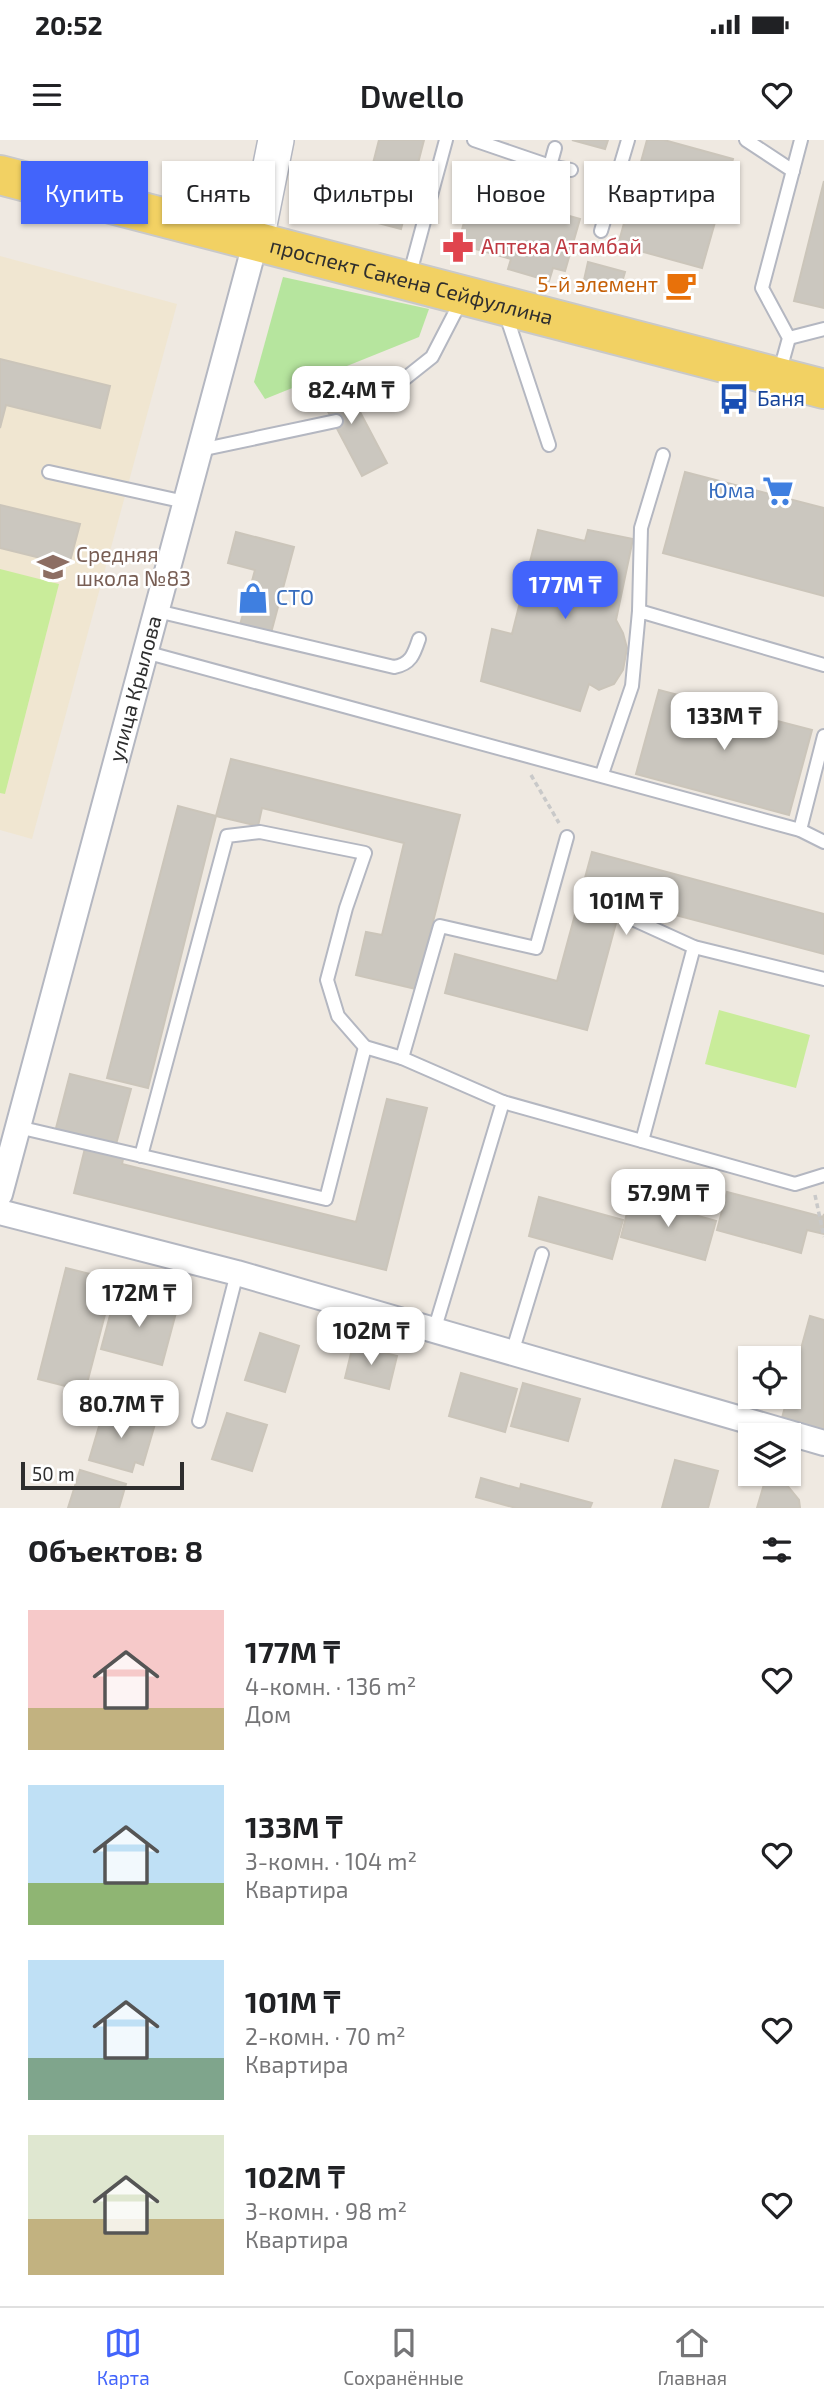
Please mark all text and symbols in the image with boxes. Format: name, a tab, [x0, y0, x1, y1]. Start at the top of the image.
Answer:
text: 20:52	[35, 9, 103, 40]
icon: menu	[28, 76, 66, 114]
text: Dwello	[360, 76, 464, 114]
icon: heart	[758, 76, 796, 114]
chip: Купить	[21, 161, 148, 224]
chip: Снять	[162, 161, 275, 224]
chip: Фильтры	[289, 161, 438, 224]
chip: Новое	[452, 161, 570, 224]
chip: Квартира	[584, 161, 740, 224]
pharmacy icon: Аптека Атамбай	[441, 230, 475, 264]
street label: проспект Сакена Сейфуллина	[267, 232, 556, 329]
place label: Аптека Атамбай	[481, 233, 642, 258]
cafe icon: 5-й элемент	[664, 268, 698, 302]
place label: 5-й элемент	[537, 271, 658, 296]
pin: 82.4M ₸	[286, 366, 416, 426]
text: 82.4M ₸	[308, 375, 394, 403]
bus stop icon: Баня	[717, 382, 751, 416]
place label: Баня	[757, 385, 805, 410]
supermarket icon: Юма	[761, 474, 795, 508]
place label: Юма	[708, 477, 755, 502]
place label: Средняя школа №83	[76, 541, 191, 590]
school or university icon: Средняя школа №83	[36, 550, 70, 584]
pin: 177M ₸	[508, 561, 622, 621]
text: 177M ₸	[529, 570, 601, 598]
shop icon: СТО	[236, 581, 270, 615]
place label: СТО	[276, 584, 314, 609]
street label: улица Крылова	[103, 613, 166, 765]
pin: 133M ₸	[667, 692, 781, 752]
text: 133M ₸	[687, 701, 761, 729]
pin: 101M ₸	[569, 878, 683, 937]
text: 101M ₸	[590, 886, 662, 914]
pin: 57.9M ₸	[603, 1170, 733, 1229]
text: 57.9M ₸	[627, 1178, 709, 1206]
pin: 172M ₸	[82, 1270, 196, 1329]
text: 172M ₸	[102, 1278, 176, 1306]
pin: 102M ₸	[314, 1308, 428, 1367]
text: 102M ₸	[333, 1316, 409, 1344]
map controls	[738, 1346, 801, 1486]
button: locate	[738, 1346, 801, 1409]
pin: 80.7M ₸	[56, 1380, 186, 1440]
text: 80.7M ₸	[79, 1389, 163, 1417]
button: layers	[738, 1423, 801, 1486]
scale bar	[21, 1459, 184, 1491]
text: 50 m	[32, 1462, 75, 1485]
icon: filters	[758, 1531, 796, 1569]
text: Объектов: 8	[28, 1532, 203, 1568]
text: 177M ₸	[245, 1633, 340, 1669]
icon: home	[84, 1638, 168, 1722]
icon: heart	[758, 1661, 796, 1699]
text: 4-комн. · 136 m²	[245, 1672, 416, 1700]
text: Дом	[245, 1700, 291, 1728]
text: 133M ₸	[245, 1808, 342, 1844]
icon: home	[84, 1813, 168, 1897]
icon: heart	[758, 1836, 796, 1874]
text: 3-комн. · 104 m²	[245, 1847, 417, 1875]
text: Квартира	[245, 1875, 349, 1903]
text: 101M ₸	[245, 1983, 340, 2019]
icon: home	[84, 1988, 168, 2072]
icon: heart	[758, 2011, 796, 2049]
text: 2-комн. · 70 m²	[245, 2022, 406, 2050]
text: Квартира	[245, 2050, 349, 2078]
text: 102M ₸	[245, 2158, 345, 2194]
icon: home	[84, 2163, 168, 2247]
icon: heart	[758, 2186, 796, 2224]
text: 3-комн. · 98 m²	[245, 2197, 407, 2225]
text: Квартира	[245, 2225, 349, 2253]
tab: Карта	[97, 2324, 150, 2389]
tab: Сохранённые	[343, 2324, 464, 2389]
tab: Главная	[657, 2324, 727, 2389]

